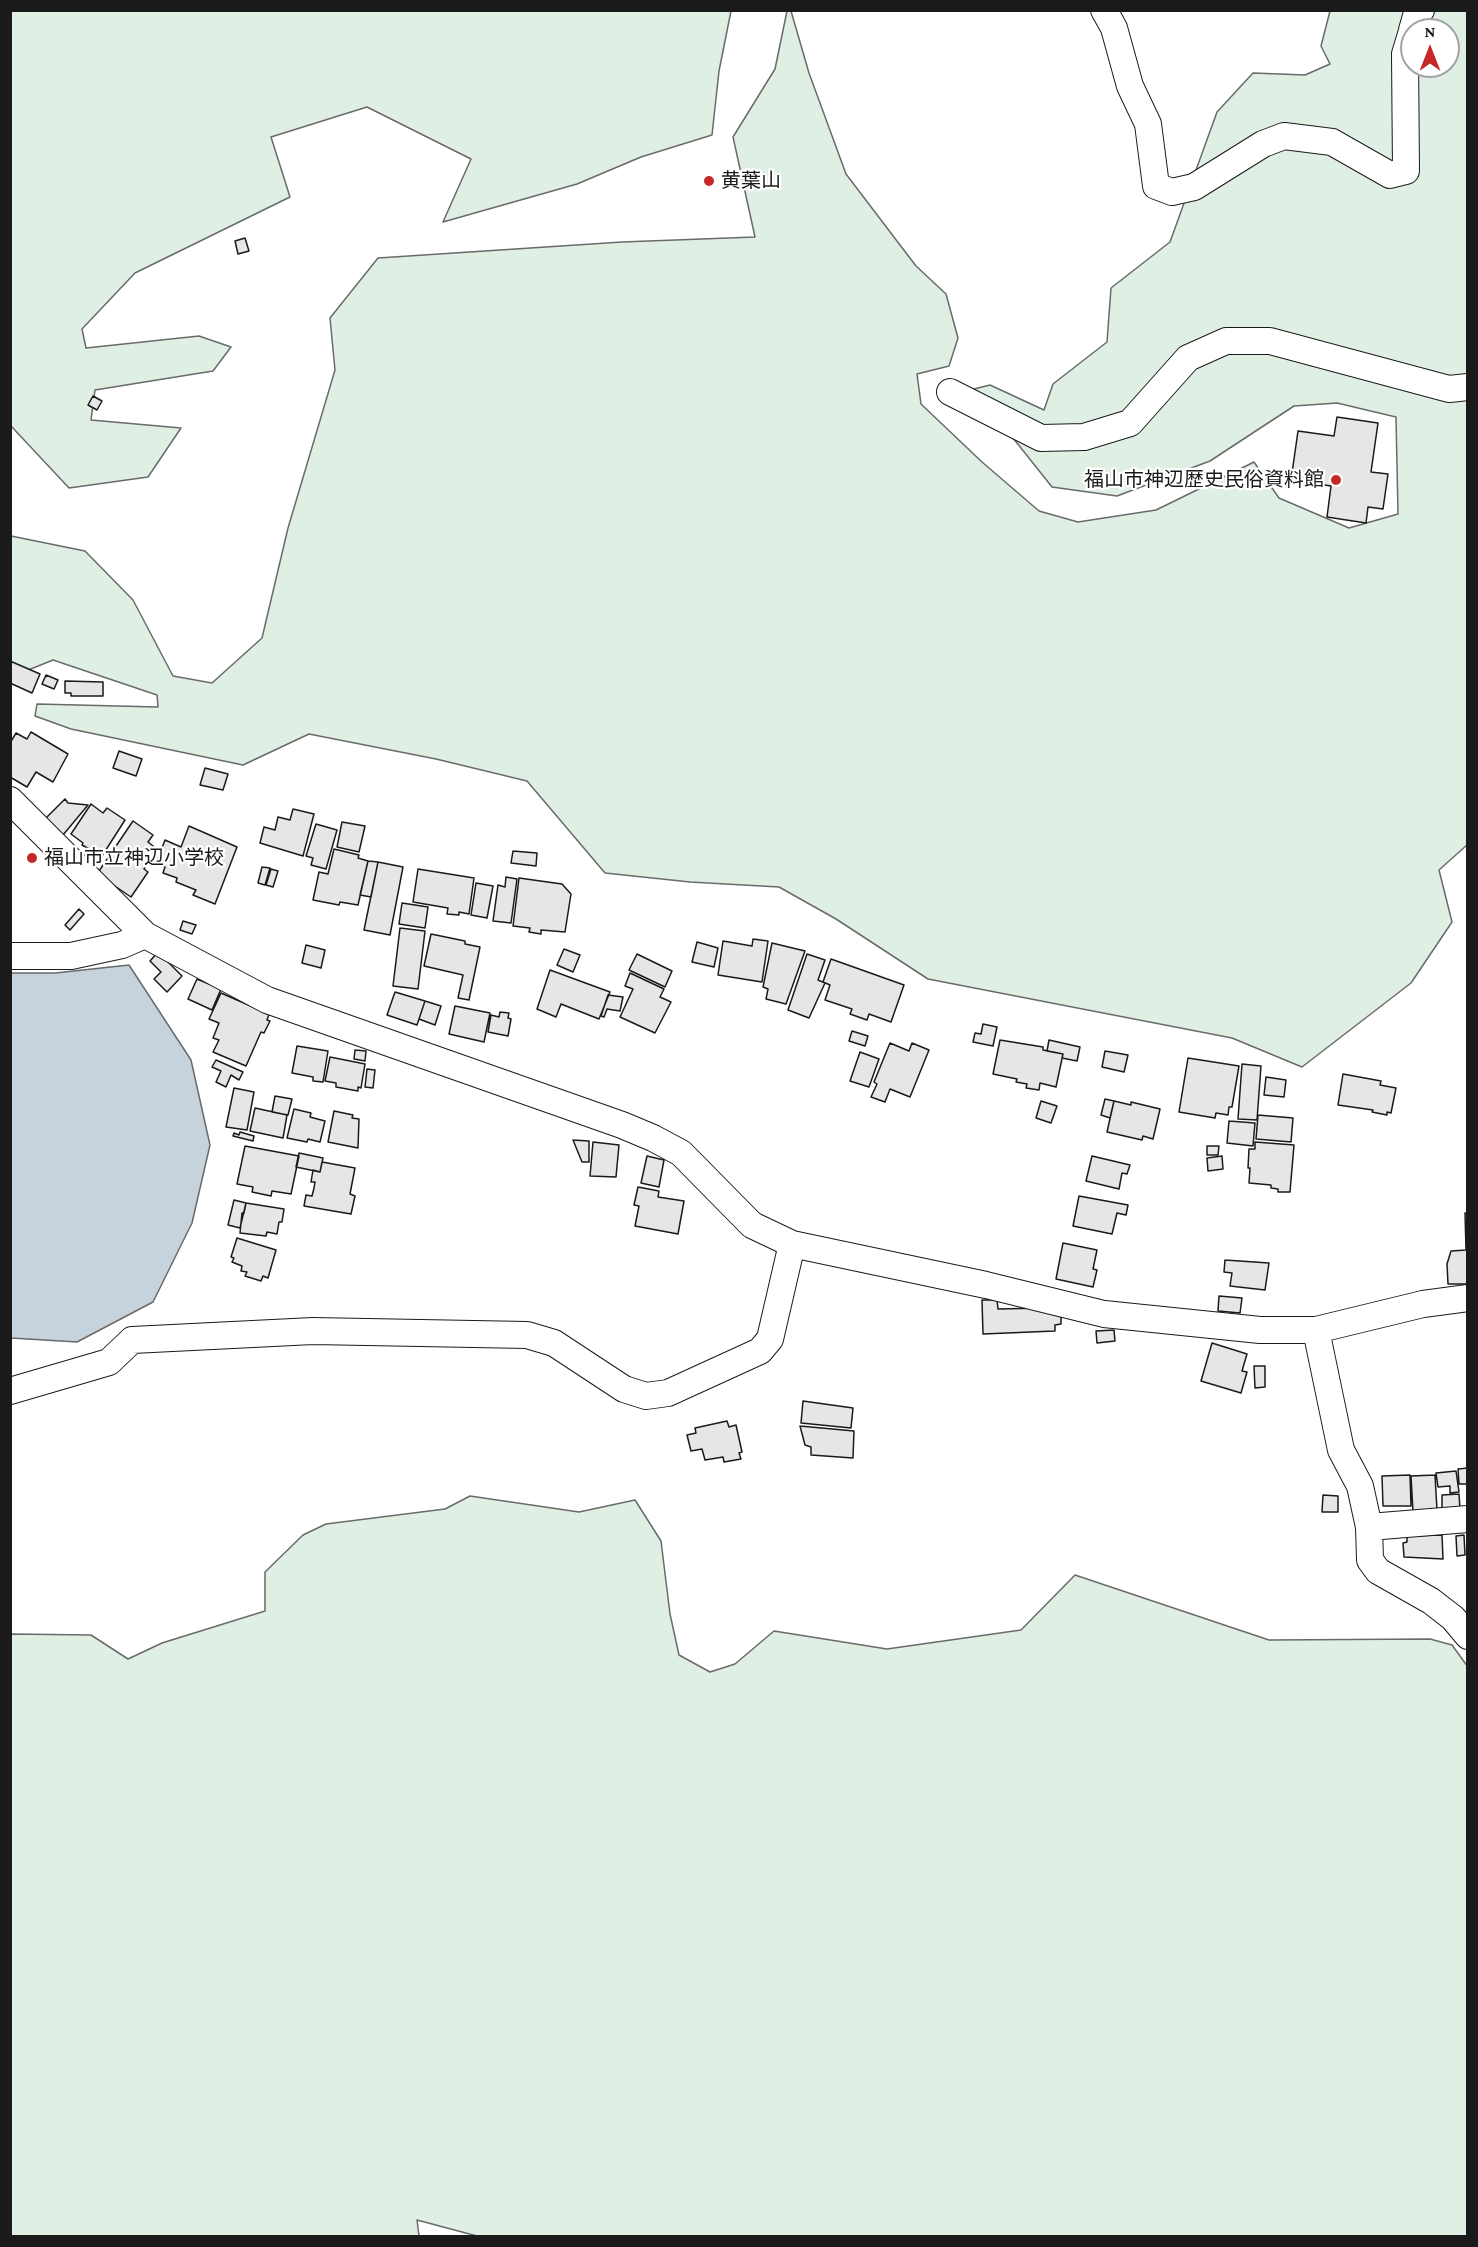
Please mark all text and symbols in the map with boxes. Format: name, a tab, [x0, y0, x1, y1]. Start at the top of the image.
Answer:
north arrow	[1400, 18, 1460, 78]
text: N	[1425, 23, 1435, 40]
place label: 黄葉山	[721, 169, 781, 193]
marker: 黄葉山	[702, 174, 716, 188]
place label: 福山市神辺歴史民俗資料館	[1084, 468, 1324, 492]
marker: 福山市神辺歴史民俗資料館	[1329, 473, 1343, 487]
place label: 福山市立神辺小学校	[44, 846, 224, 870]
marker: 福山市立神辺小学校	[25, 851, 39, 865]

